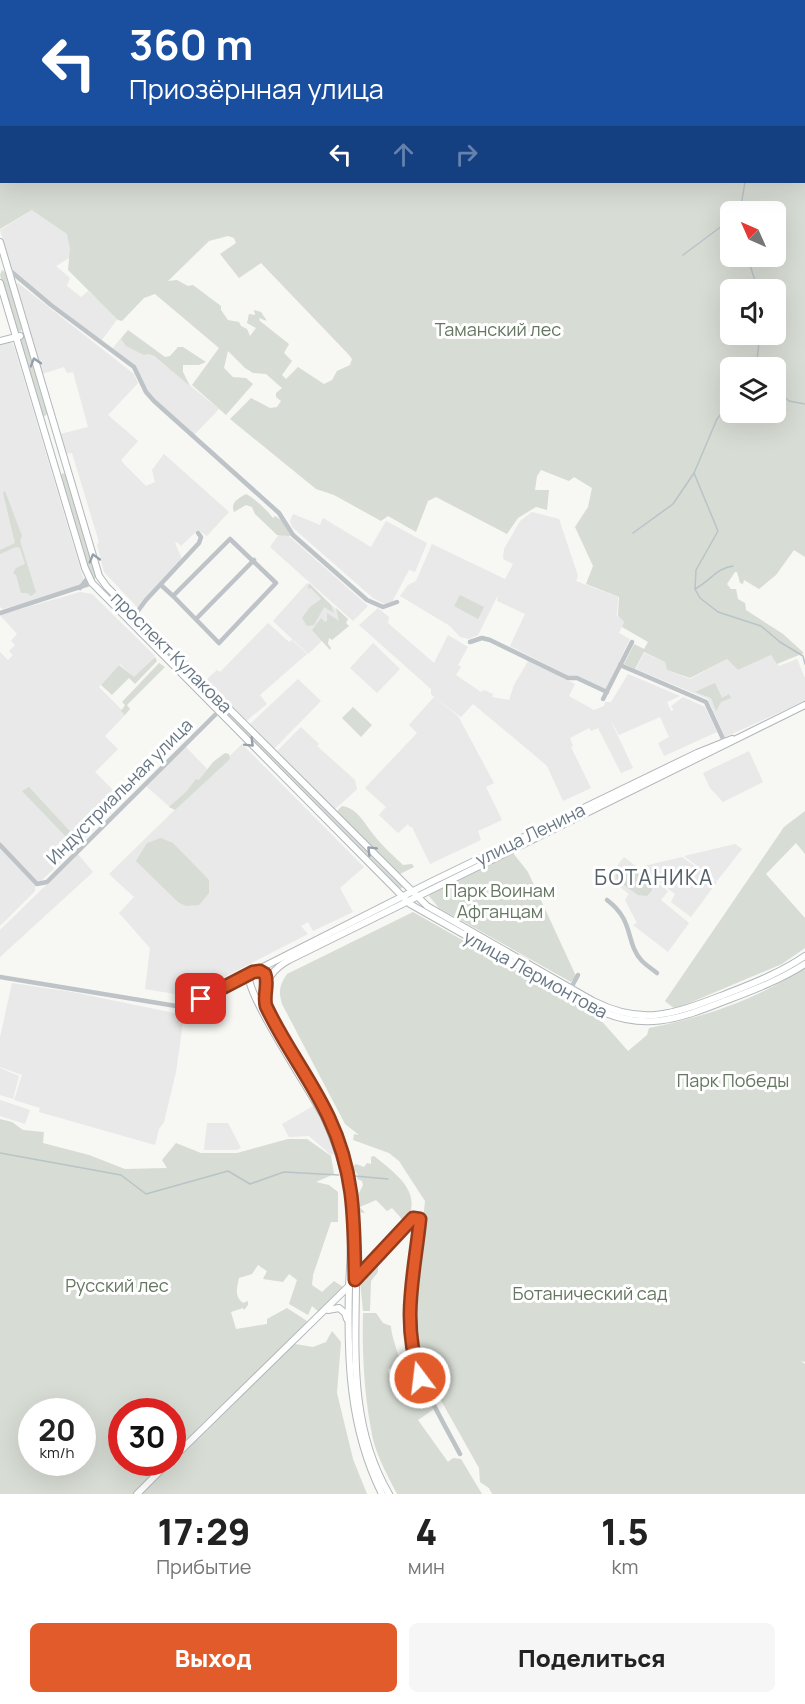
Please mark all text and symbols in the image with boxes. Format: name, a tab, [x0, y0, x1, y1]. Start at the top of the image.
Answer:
text: 360 m	[129, 15, 253, 73]
icon: left	[30, 24, 108, 102]
text: Приозёрнная улица	[129, 70, 384, 107]
icon: left	[324, 138, 357, 171]
icon: ahead	[387, 138, 420, 171]
icon: right	[450, 138, 483, 171]
north arrow	[720, 201, 786, 267]
map controls	[720, 201, 786, 423]
button: sound	[720, 279, 786, 345]
park label: Таманский лес	[435, 317, 561, 341]
one-way arrow	[30, 357, 43, 368]
button: layers	[720, 357, 786, 423]
one-way arrow	[89, 553, 102, 563]
street label: проспект Кулакова	[106, 586, 238, 718]
street label: Индустриальная улица	[41, 713, 197, 869]
one-way arrow	[243, 735, 254, 746]
street label: улица Ленина	[471, 797, 589, 871]
one-way arrow	[367, 847, 378, 858]
district label: БОТАНИКА	[594, 863, 714, 891]
park label: Парк Воинам Афганцам	[445, 878, 555, 923]
street label: улица Лермонтова	[460, 924, 612, 1024]
pin	[175, 973, 226, 1024]
icon: arrive	[184, 982, 217, 1015]
park label: Парк Победы	[677, 1068, 789, 1092]
park label: Русский лес	[65, 1273, 169, 1297]
park label: Ботанический сад	[513, 1281, 668, 1305]
position arrow	[388, 1346, 452, 1410]
speed limit sign: 30	[108, 1398, 186, 1476]
text: 20	[38, 1409, 76, 1450]
text: km/h	[40, 1442, 74, 1463]
text: 17:29	[157, 1507, 250, 1556]
text: 4	[415, 1507, 437, 1556]
text: 1.5	[601, 1507, 649, 1556]
text: Прибытие	[156, 1553, 252, 1580]
text: мин	[408, 1553, 445, 1580]
text: km	[611, 1553, 638, 1580]
button: Выход	[30, 1623, 397, 1692]
button: Поделиться	[409, 1623, 775, 1692]

